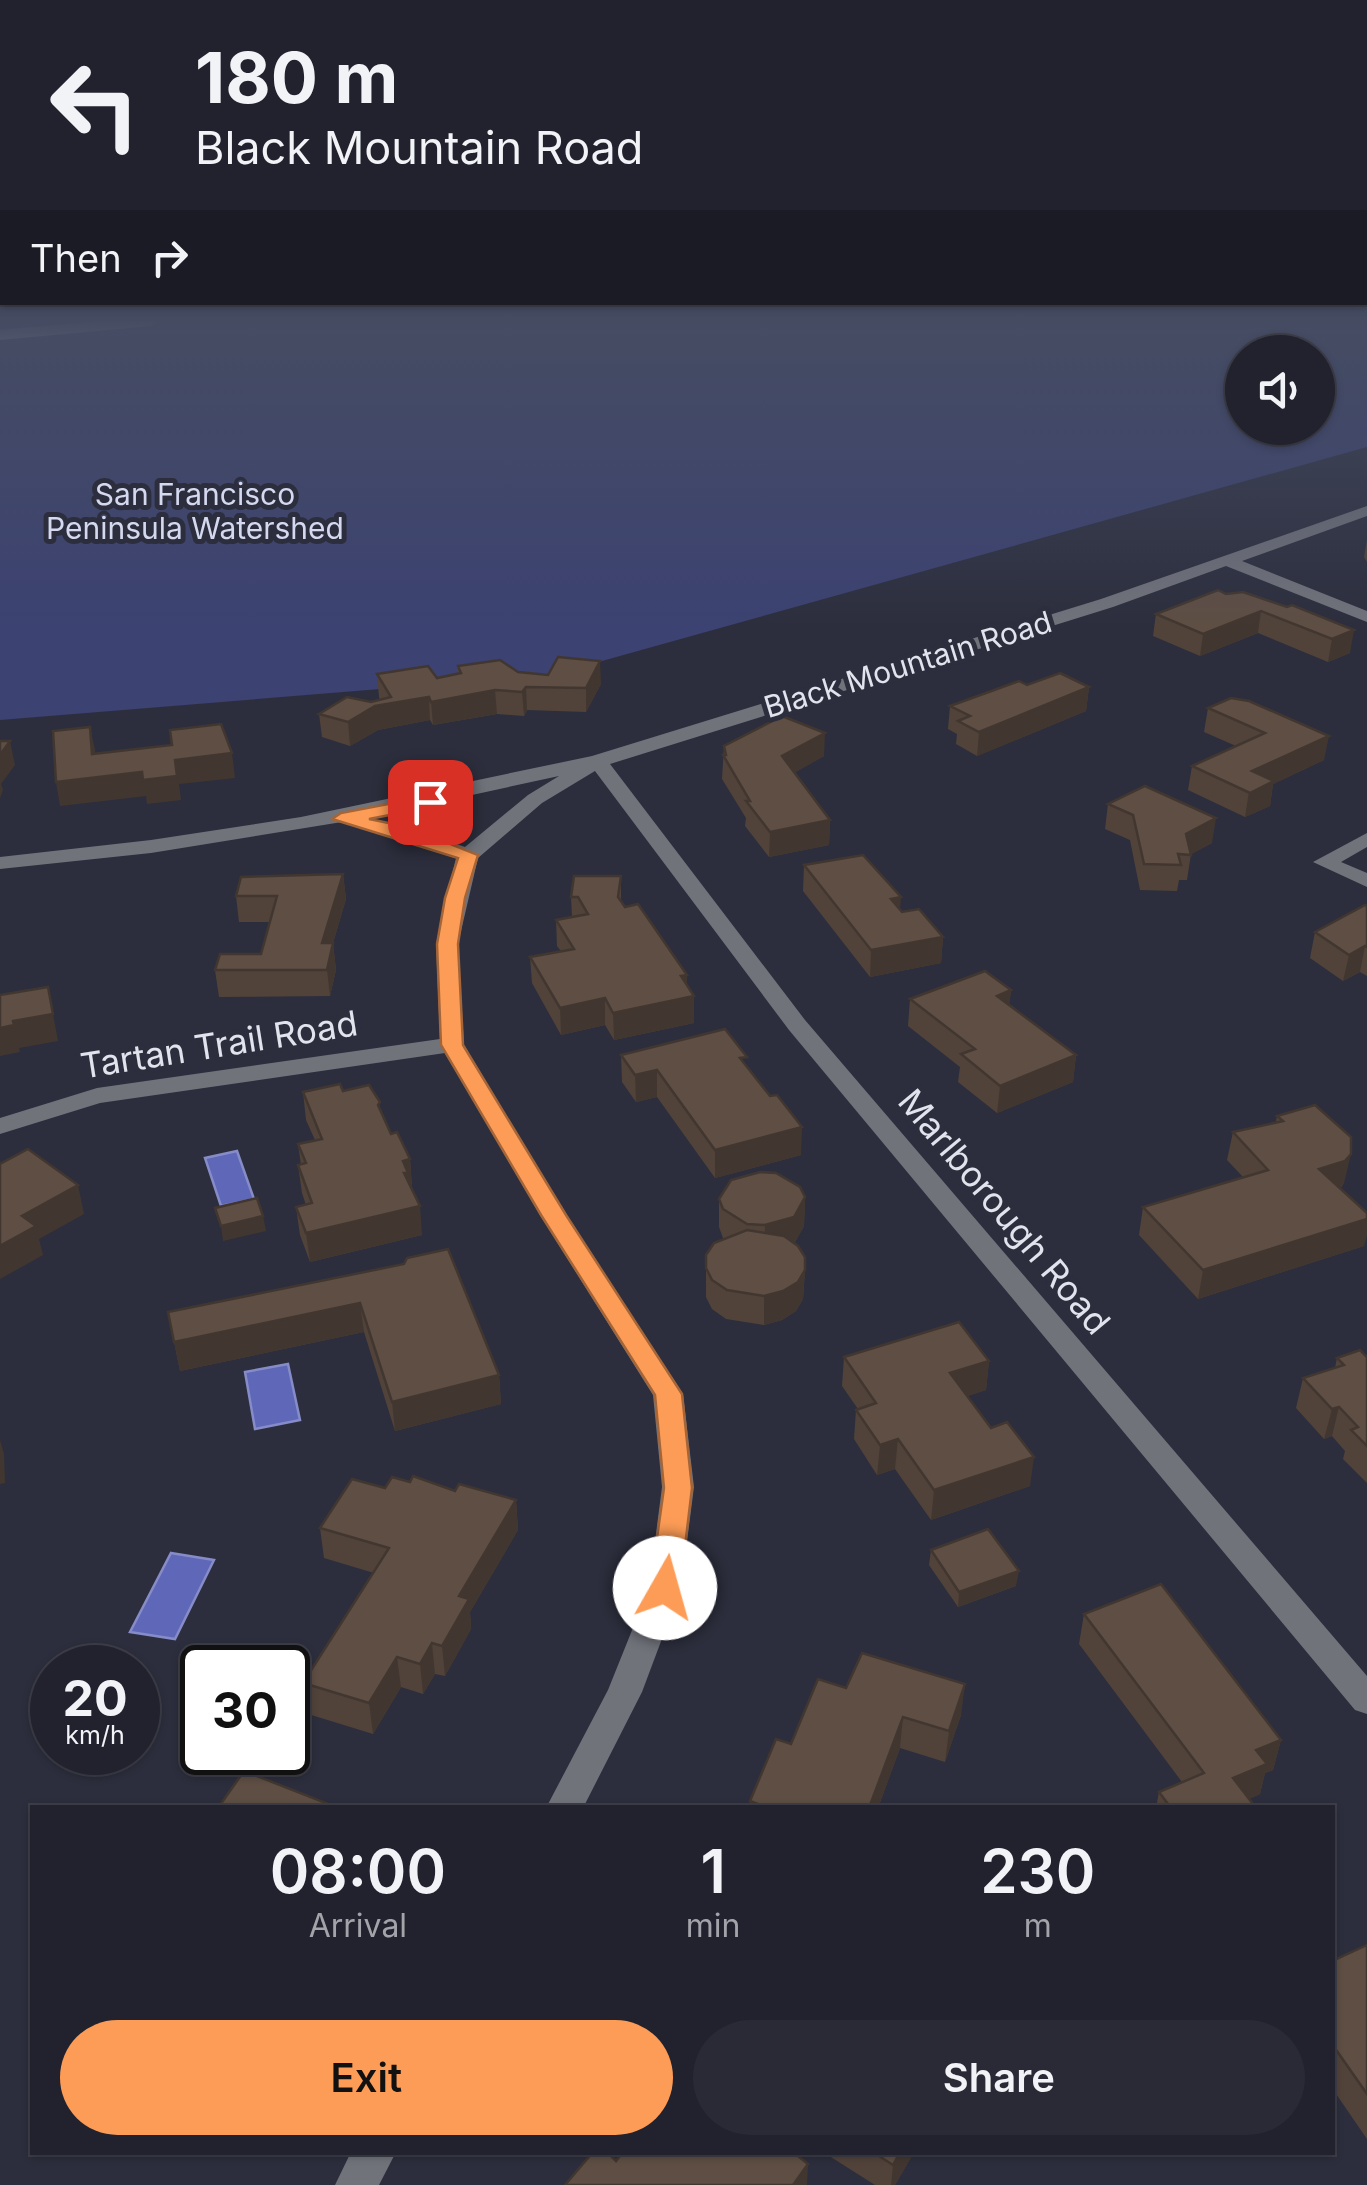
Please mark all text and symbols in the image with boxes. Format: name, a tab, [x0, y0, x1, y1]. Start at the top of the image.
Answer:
text: 180 m	[195, 35, 398, 120]
icon: left	[30, 40, 160, 170]
text: Black Mountain Road	[195, 120, 643, 175]
icon: right	[142, 230, 197, 285]
text: Then	[30, 235, 122, 281]
map controls	[1225, 335, 1335, 445]
button: sound	[1225, 335, 1335, 445]
park label: San Francisco Peninsula Watershed	[46, 476, 344, 546]
street label: Black Mountain Road	[760, 603, 1056, 725]
pin	[388, 760, 473, 845]
icon: arrive	[403, 775, 458, 830]
street label: Tartan Trail Road	[77, 1001, 360, 1087]
street label: Marlborough Road	[890, 1080, 1119, 1342]
position arrow	[613, 1536, 717, 1640]
speed limit sign: 30	[180, 1645, 310, 1775]
text: 20	[62, 1668, 128, 1728]
text: km/h	[65, 1720, 125, 1750]
text: 08:00	[270, 1835, 446, 1907]
text: 1	[700, 1835, 726, 1907]
text: 230	[980, 1835, 1095, 1907]
text: Arrival	[309, 1906, 407, 1945]
text: min	[686, 1906, 740, 1945]
text: m	[1024, 1906, 1052, 1945]
button: Exit	[60, 2020, 673, 2135]
button: Share	[693, 2020, 1305, 2135]

